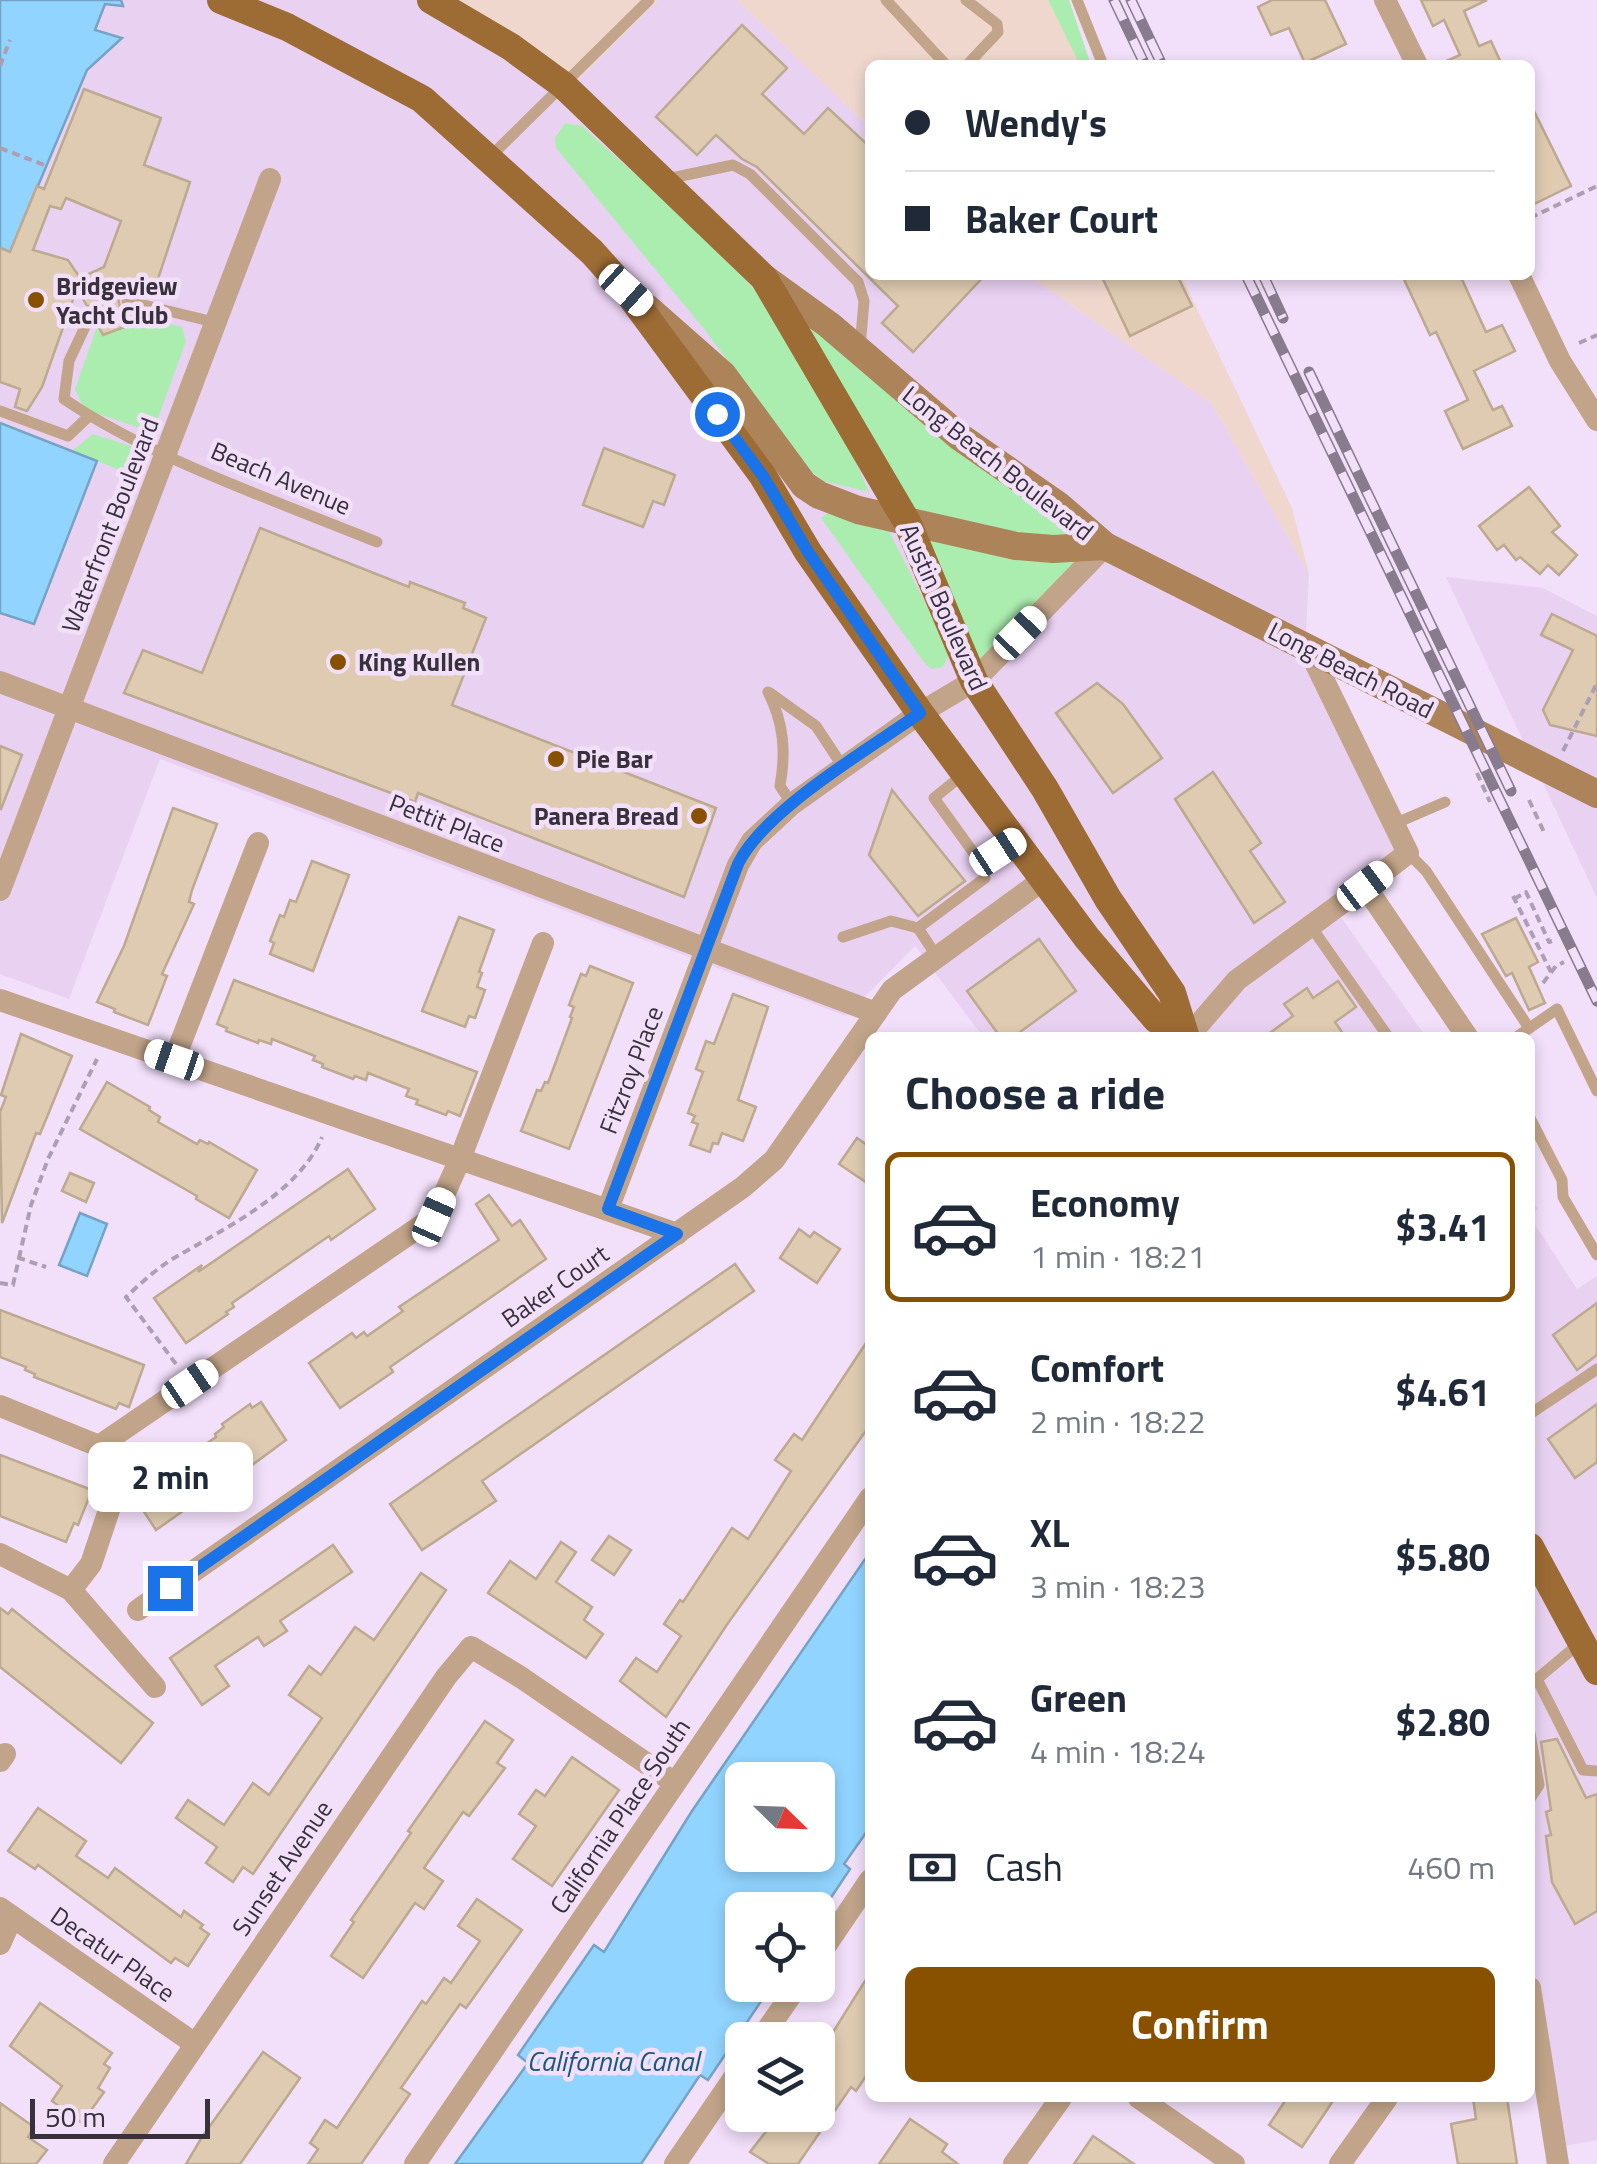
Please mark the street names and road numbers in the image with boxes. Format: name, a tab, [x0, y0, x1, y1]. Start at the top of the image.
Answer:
street label: Long Beach Boulevard	[894, 376, 1102, 550]
street label: Waterfront Boulevard	[51, 412, 169, 638]
street label: Beach Avenue	[205, 431, 357, 525]
street label: Austin Boulevard	[890, 518, 998, 696]
street label: Long Beach Road	[1262, 612, 1440, 728]
street label: Pettit Place	[384, 784, 510, 862]
street label: Fitzroy Place	[589, 1001, 673, 1139]
street label: Baker Court	[493, 1235, 617, 1337]
street label: California Place South	[540, 1711, 700, 1921]
street label: Sunset Avenue	[222, 1792, 342, 1944]
street label: Decatur Place	[43, 1897, 183, 2011]

